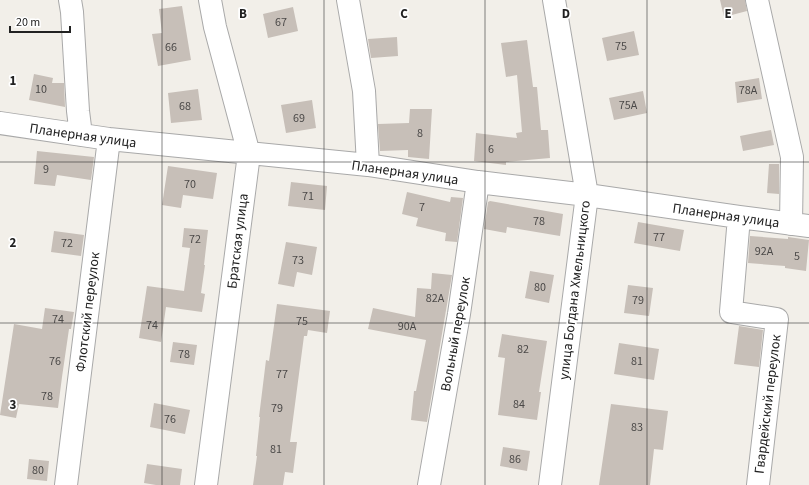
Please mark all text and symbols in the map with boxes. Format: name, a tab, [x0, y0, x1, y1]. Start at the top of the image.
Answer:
text: B	[239, 5, 247, 23]
text: C	[400, 5, 408, 23]
text: D	[562, 5, 570, 23]
text: E	[724, 5, 732, 23]
scale bar	[10, 8, 70, 34]
text: 20 m	[16, 14, 40, 31]
house number: 67	[275, 14, 287, 31]
house number: 75	[615, 38, 627, 55]
house number: 66	[165, 39, 177, 56]
text: 1	[10, 72, 17, 90]
house number: 10	[35, 81, 47, 98]
house number: 78А	[739, 82, 758, 99]
house number: 75А	[619, 97, 638, 114]
house number: 68	[179, 98, 191, 115]
house number: 69	[293, 110, 305, 127]
street label: Планерная улица	[28, 119, 138, 153]
house number: 8	[417, 125, 423, 142]
house number: 6	[488, 141, 494, 158]
street label: Планерная улица	[350, 156, 460, 190]
house number: 9	[43, 161, 49, 178]
house number: 70	[184, 176, 196, 193]
house number: 71	[302, 188, 314, 205]
street label: Братская улица	[222, 192, 254, 290]
house number: 7	[419, 199, 425, 216]
street label: улица Богдана Хмельницкого	[554, 199, 596, 381]
street label: Планерная улица	[671, 199, 781, 233]
house number: 78	[533, 213, 545, 230]
house number: 77	[653, 229, 665, 246]
house number: 72	[189, 231, 201, 248]
text: 2	[10, 234, 17, 252]
house number: 72	[61, 235, 73, 252]
house number: 92А	[755, 243, 774, 260]
house number: 5	[794, 248, 800, 265]
street label: Флотский переулок	[71, 251, 105, 373]
house number: 73	[292, 252, 304, 269]
street label: Вольный переулок	[436, 275, 476, 393]
house number: 80	[534, 279, 546, 296]
house number: 82А	[426, 290, 445, 307]
house number: 79	[632, 292, 644, 309]
house number: 74	[52, 311, 64, 328]
house number: 75	[296, 313, 308, 330]
house number: 74	[146, 317, 158, 334]
house number: 90А	[398, 318, 417, 335]
street label: Гвардейский переулок	[750, 333, 786, 475]
house number: 82	[517, 341, 529, 358]
house number: 78	[178, 346, 190, 363]
house number: 76	[49, 353, 61, 370]
house number: 81	[631, 353, 643, 370]
house number: 77	[276, 366, 288, 383]
house number: 78	[41, 388, 53, 405]
text: 3	[10, 396, 17, 414]
house number: 84	[513, 396, 525, 413]
house number: 79	[271, 400, 283, 417]
house number: 76	[164, 411, 176, 428]
house number: 83	[631, 419, 643, 436]
house number: 81	[270, 441, 282, 458]
house number: 86	[509, 451, 521, 468]
house number: 80	[32, 462, 44, 479]

